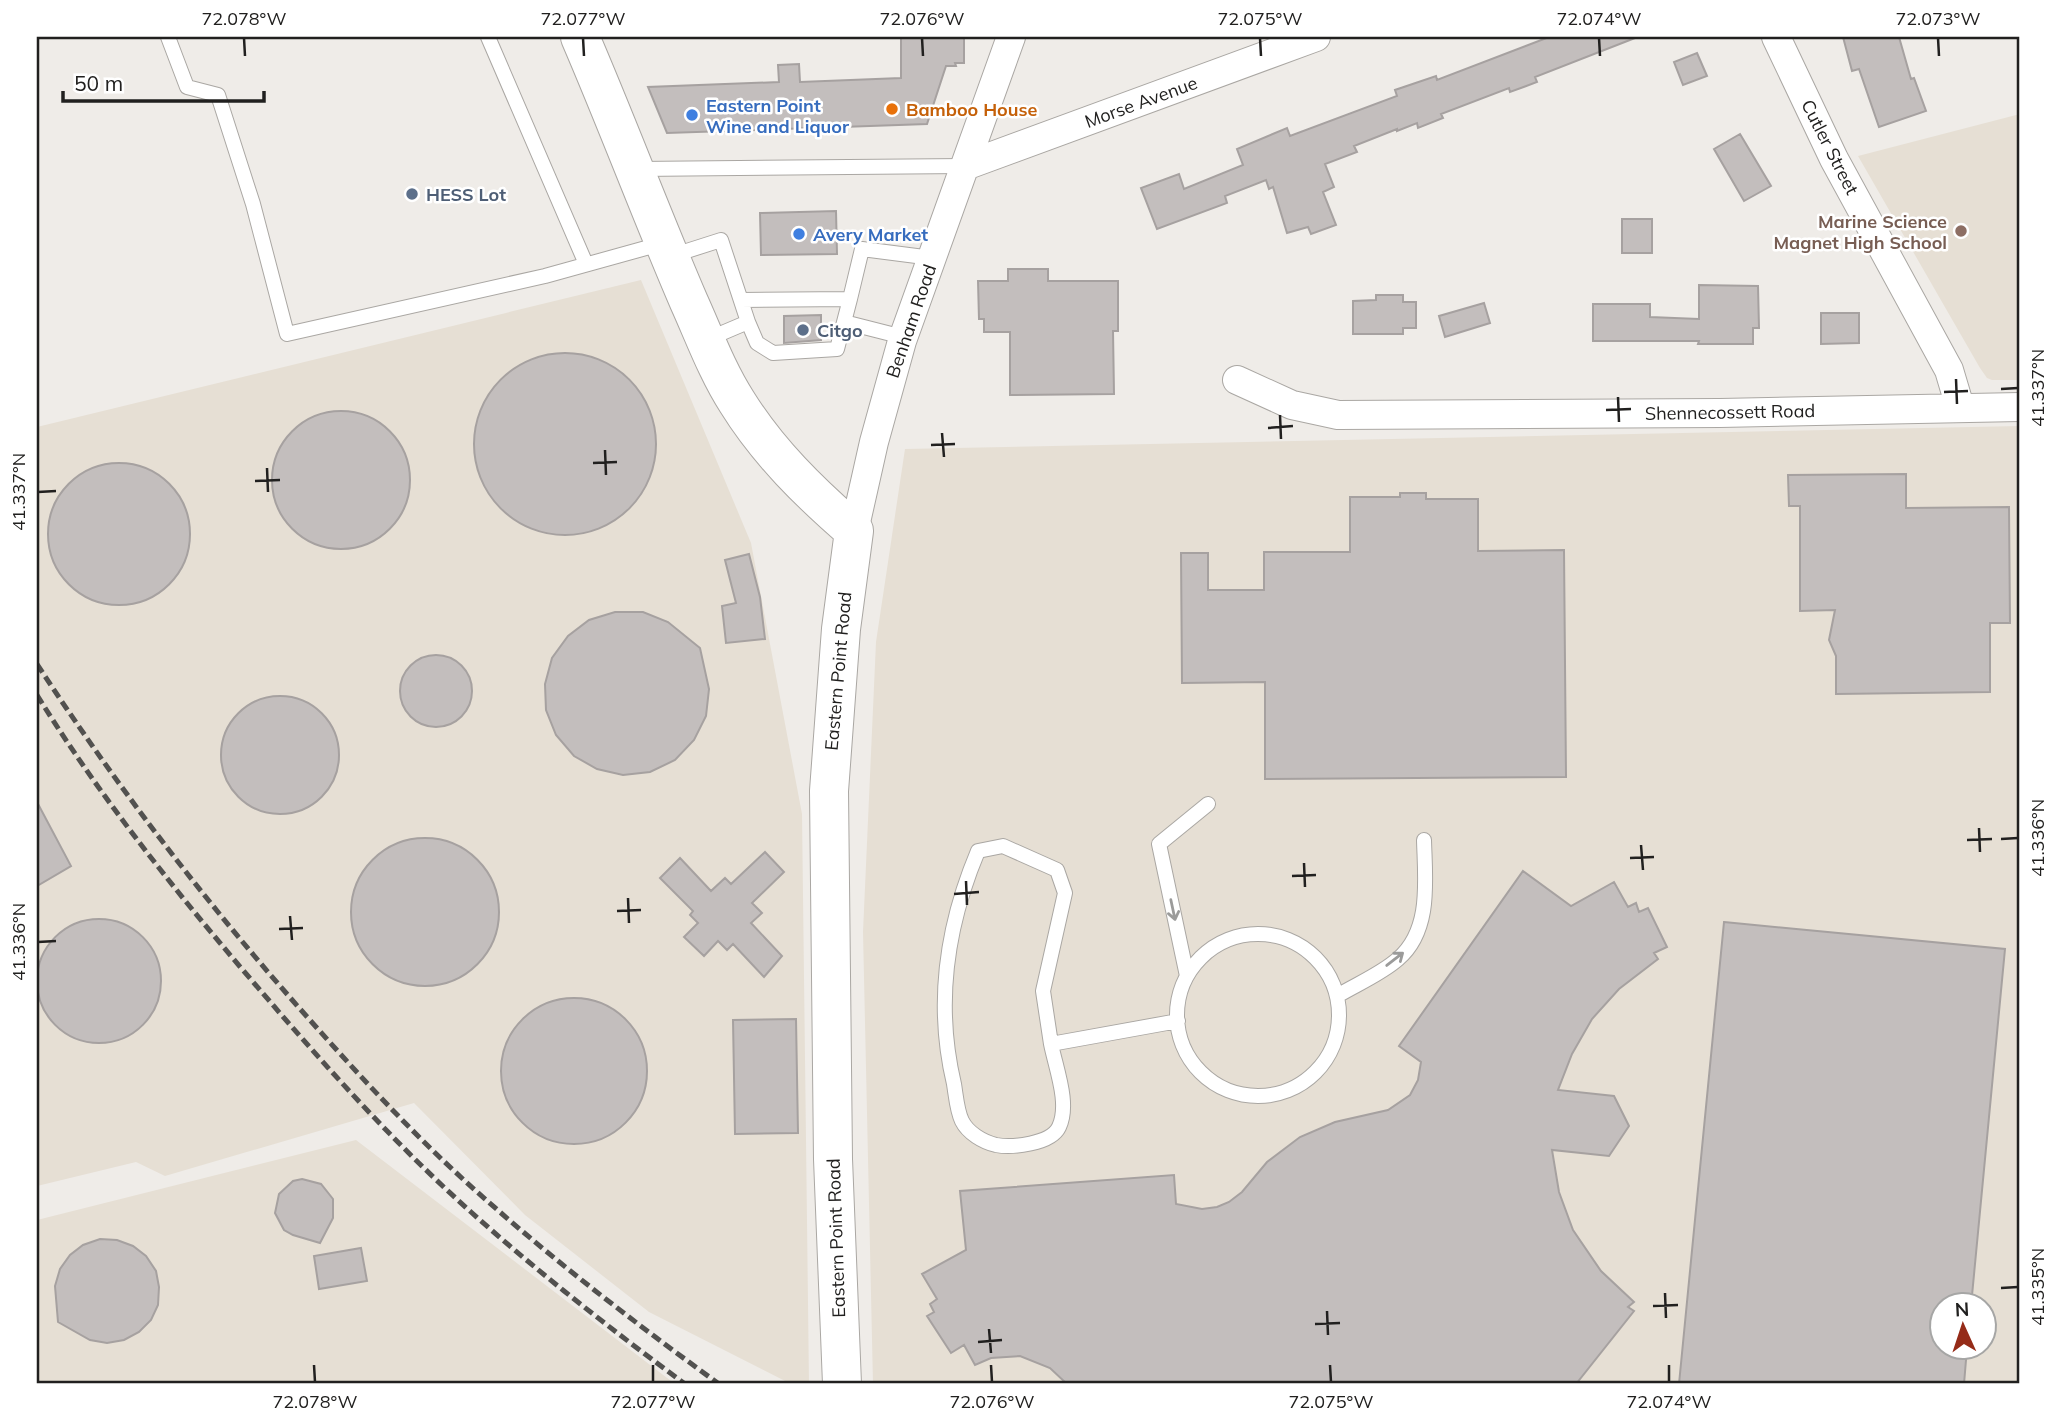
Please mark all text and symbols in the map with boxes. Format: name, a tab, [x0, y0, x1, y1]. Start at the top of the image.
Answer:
text: 72.078°W	[201, 7, 287, 30]
text: 72.077°W	[540, 7, 626, 30]
text: 72.076°W	[879, 7, 965, 30]
text: 72.075°W	[1217, 7, 1303, 30]
text: 72.074°W	[1556, 7, 1642, 30]
text: 72.073°W	[1895, 7, 1981, 30]
scale bar	[63, 60, 264, 104]
text: 50 m	[74, 70, 123, 96]
street label: Morse Avenue	[1081, 71, 1201, 133]
place label: Eastern Point Wine and Liquor	[706, 94, 850, 138]
street label: Cutler Street	[1796, 95, 1864, 199]
place label: Bamboo House	[906, 98, 1037, 121]
marker: Bamboo House	[884, 101, 900, 117]
marker: Eastern Point Wine and Liquor	[684, 107, 700, 123]
place label: HESS Lot	[426, 183, 506, 206]
marker: HESS Lot	[404, 186, 420, 202]
place label: Marine Science Magnet High School	[1773, 210, 1947, 254]
place label: Avery Market	[813, 223, 928, 246]
marker: Marine Science Magnet High School	[1953, 223, 1969, 239]
marker: Avery Market	[791, 226, 807, 242]
street label: Benham Road	[881, 261, 941, 381]
place label: Citgo	[817, 319, 863, 342]
marker: Citgo	[795, 322, 811, 338]
text: 41.337°N	[2026, 349, 2049, 427]
street label: Shennecossett Road	[1645, 399, 1815, 425]
text: 41.337°N	[7, 453, 30, 531]
street label: Eastern Point Road	[820, 591, 856, 751]
text: 41.336°N	[2026, 799, 2049, 877]
one-way arrow	[1166, 898, 1180, 921]
text: 41.336°N	[7, 903, 30, 981]
one-way arrow	[1385, 952, 1403, 967]
street label: Eastern Point Road	[822, 1158, 850, 1318]
text: 41.335°N	[2026, 1248, 2049, 1326]
north arrow	[1927, 1292, 1997, 1362]
text: N	[1954, 1297, 1970, 1321]
text: 72.078°W	[272, 1390, 358, 1413]
text: 72.077°W	[610, 1390, 696, 1413]
text: 72.076°W	[949, 1390, 1035, 1413]
text: 72.075°W	[1288, 1390, 1374, 1413]
text: 72.074°W	[1626, 1390, 1712, 1413]

